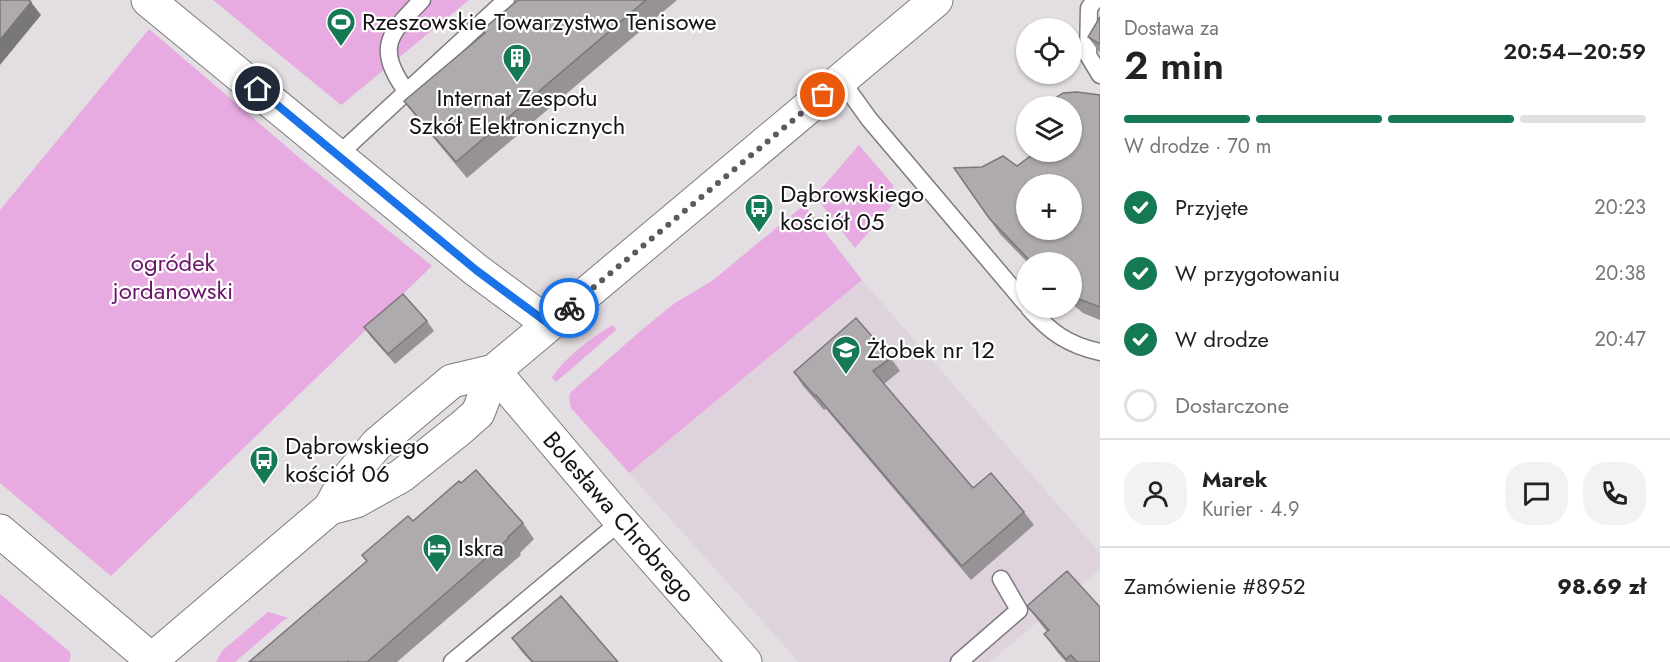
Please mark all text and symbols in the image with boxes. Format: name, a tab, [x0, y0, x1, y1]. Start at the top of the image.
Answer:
place label: Rzeszowskie Towarzystwo Tenisowe	[362, 4, 717, 39]
sports icon: Rzeszowskie Towarzystwo Tenisowe	[325, 6, 357, 48]
text: Dostawa za	[1124, 14, 1219, 43]
map controls	[1016, 18, 1082, 318]
button: locate	[1016, 18, 1082, 84]
text: 20:54–20:59	[1503, 35, 1646, 67]
text: 2 min	[1124, 37, 1224, 94]
building icon: Internat Zespołu Szkół Elektronicznych	[501, 42, 533, 84]
pin	[232, 63, 283, 114]
pin	[797, 69, 848, 120]
icon: home	[241, 72, 274, 105]
icon: bag	[806, 78, 839, 111]
place label: Internat Zespołu Szkół Elektronicznych	[409, 80, 625, 143]
button: layers	[1016, 96, 1082, 162]
text: W drodze · 70 m	[1124, 132, 1271, 161]
button: +	[1016, 174, 1082, 240]
place label: Dąbrowskiego kościół 05	[780, 176, 924, 239]
icon: check	[1124, 191, 1157, 224]
text: Przyjęte	[1175, 191, 1248, 223]
bus stop icon: Dąbrowskiego kościół 05	[743, 192, 775, 234]
text: 20:23	[1594, 193, 1646, 222]
park label: ogródek jordanowski	[111, 245, 233, 308]
button: −	[1016, 252, 1082, 318]
icon: check	[1124, 257, 1157, 290]
text: W przygotowaniu	[1175, 257, 1340, 289]
text: 20:38	[1595, 259, 1646, 288]
courier	[539, 278, 599, 338]
icon: bike	[553, 292, 586, 325]
icon: check	[1124, 323, 1157, 356]
text: W drodze	[1175, 323, 1269, 355]
text: 20:47	[1594, 325, 1646, 354]
place label: Żłobek nr 12	[867, 332, 995, 367]
school or university icon: Żłobek nr 12	[830, 334, 862, 376]
text: Dostarczone	[1175, 389, 1289, 421]
street label: Bolesława Chrobrego	[535, 423, 704, 610]
place label: Dąbrowskiego kościół 06	[285, 428, 429, 491]
bus stop icon: Dąbrowskiego kościół 06	[248, 444, 280, 486]
button: person	[1124, 462, 1187, 525]
button: chat	[1505, 462, 1568, 525]
button: phone	[1583, 462, 1646, 525]
text: Marek	[1202, 463, 1267, 495]
text: Kurier · 4.9	[1202, 495, 1300, 524]
place label: Iskra	[458, 530, 504, 565]
hotel icon: Iskra	[421, 532, 453, 574]
text: Zamówienie #8952	[1124, 570, 1306, 602]
text: 98.69 zł	[1557, 570, 1646, 602]

